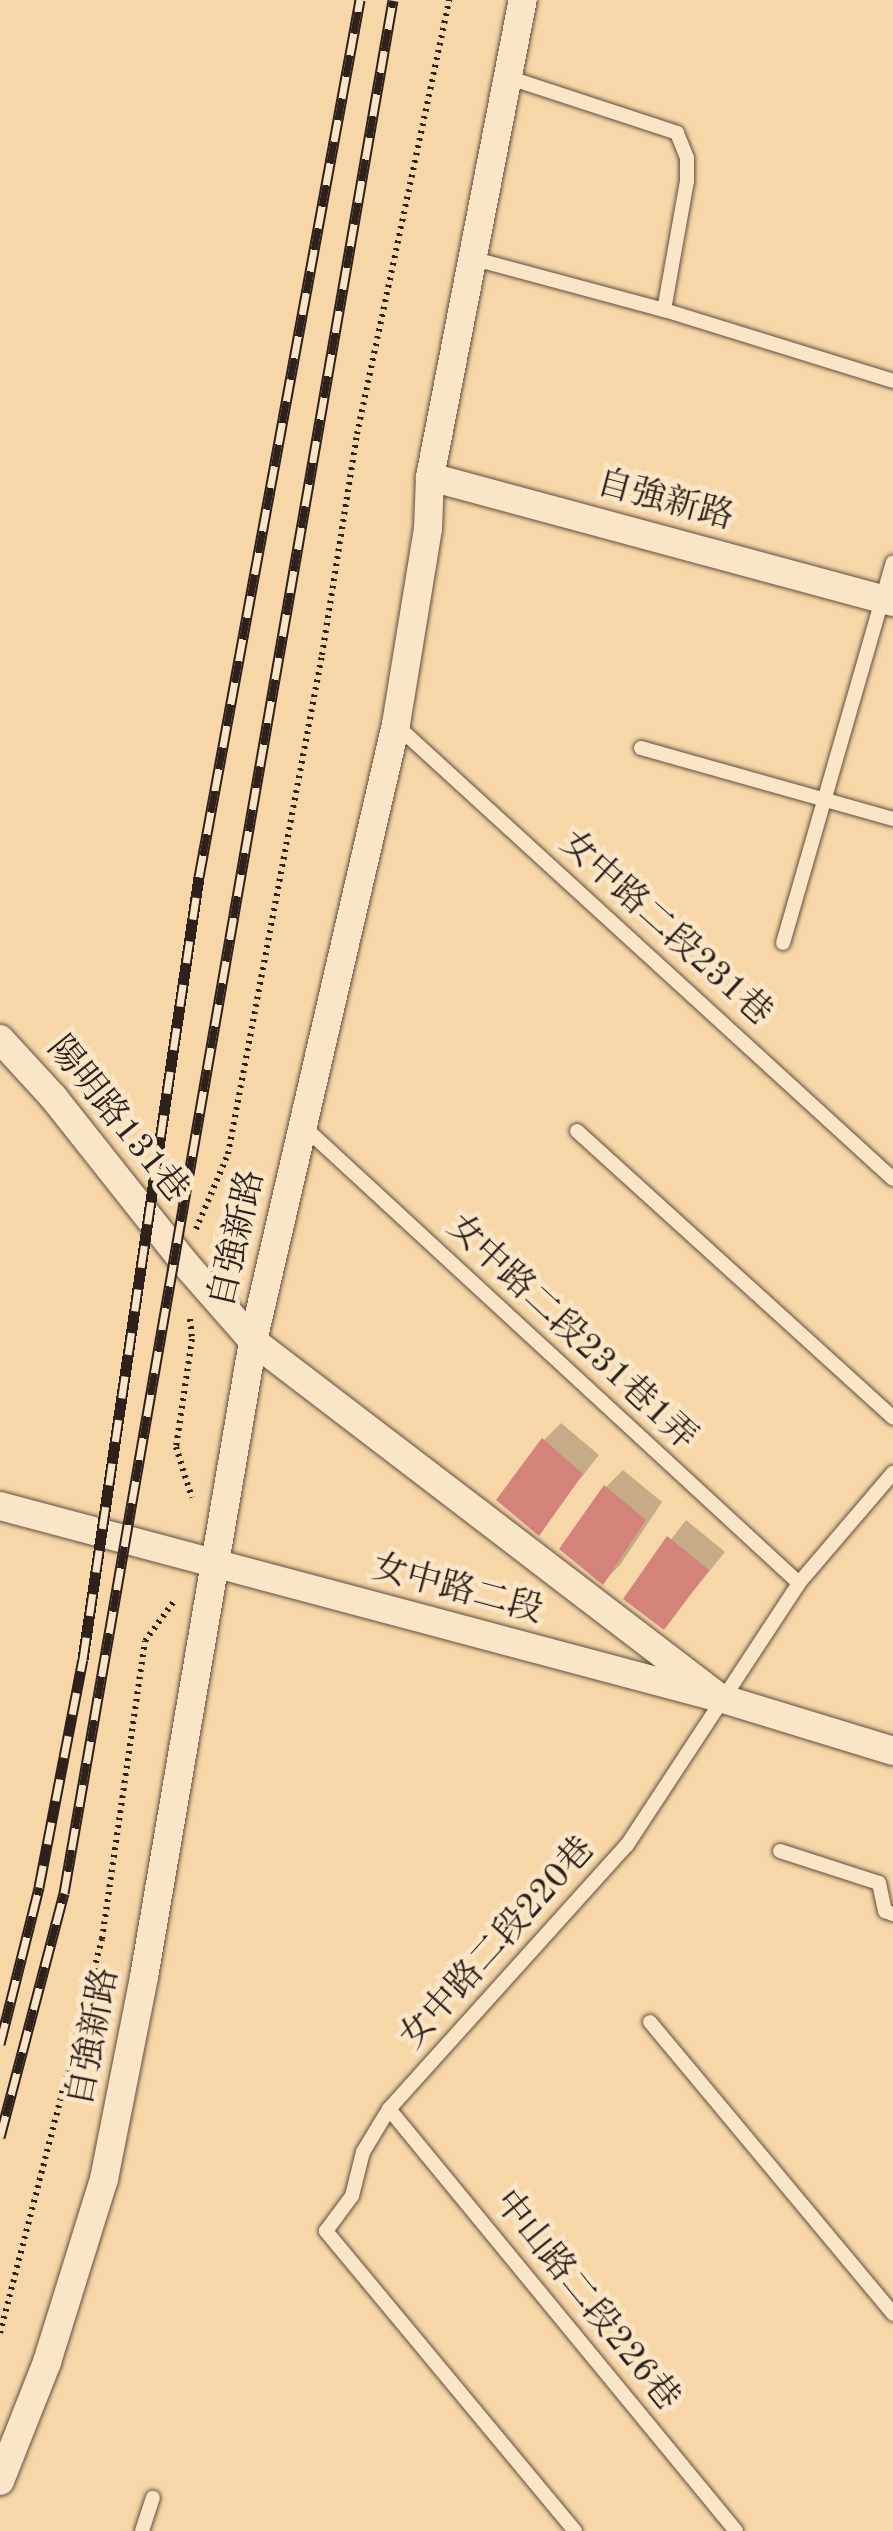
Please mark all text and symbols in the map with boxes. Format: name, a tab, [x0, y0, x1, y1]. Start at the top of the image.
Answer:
street label: 自強新路	[592, 463, 738, 539]
street label: 女中路二段231巷	[550, 823, 780, 1035]
street label: 陽明路131巷	[37, 1029, 197, 1211]
street label: 自強新路	[202, 1166, 274, 1312]
street label: 女中路二段231巷1弄	[437, 1206, 705, 1460]
street label: 女中路二段	[367, 1547, 547, 1633]
street label: 女中路二段220巷	[392, 1829, 604, 2059]
street label: 自強新路	[60, 1964, 128, 2110]
street label: 中山路二段226巷	[484, 2183, 688, 2419]

